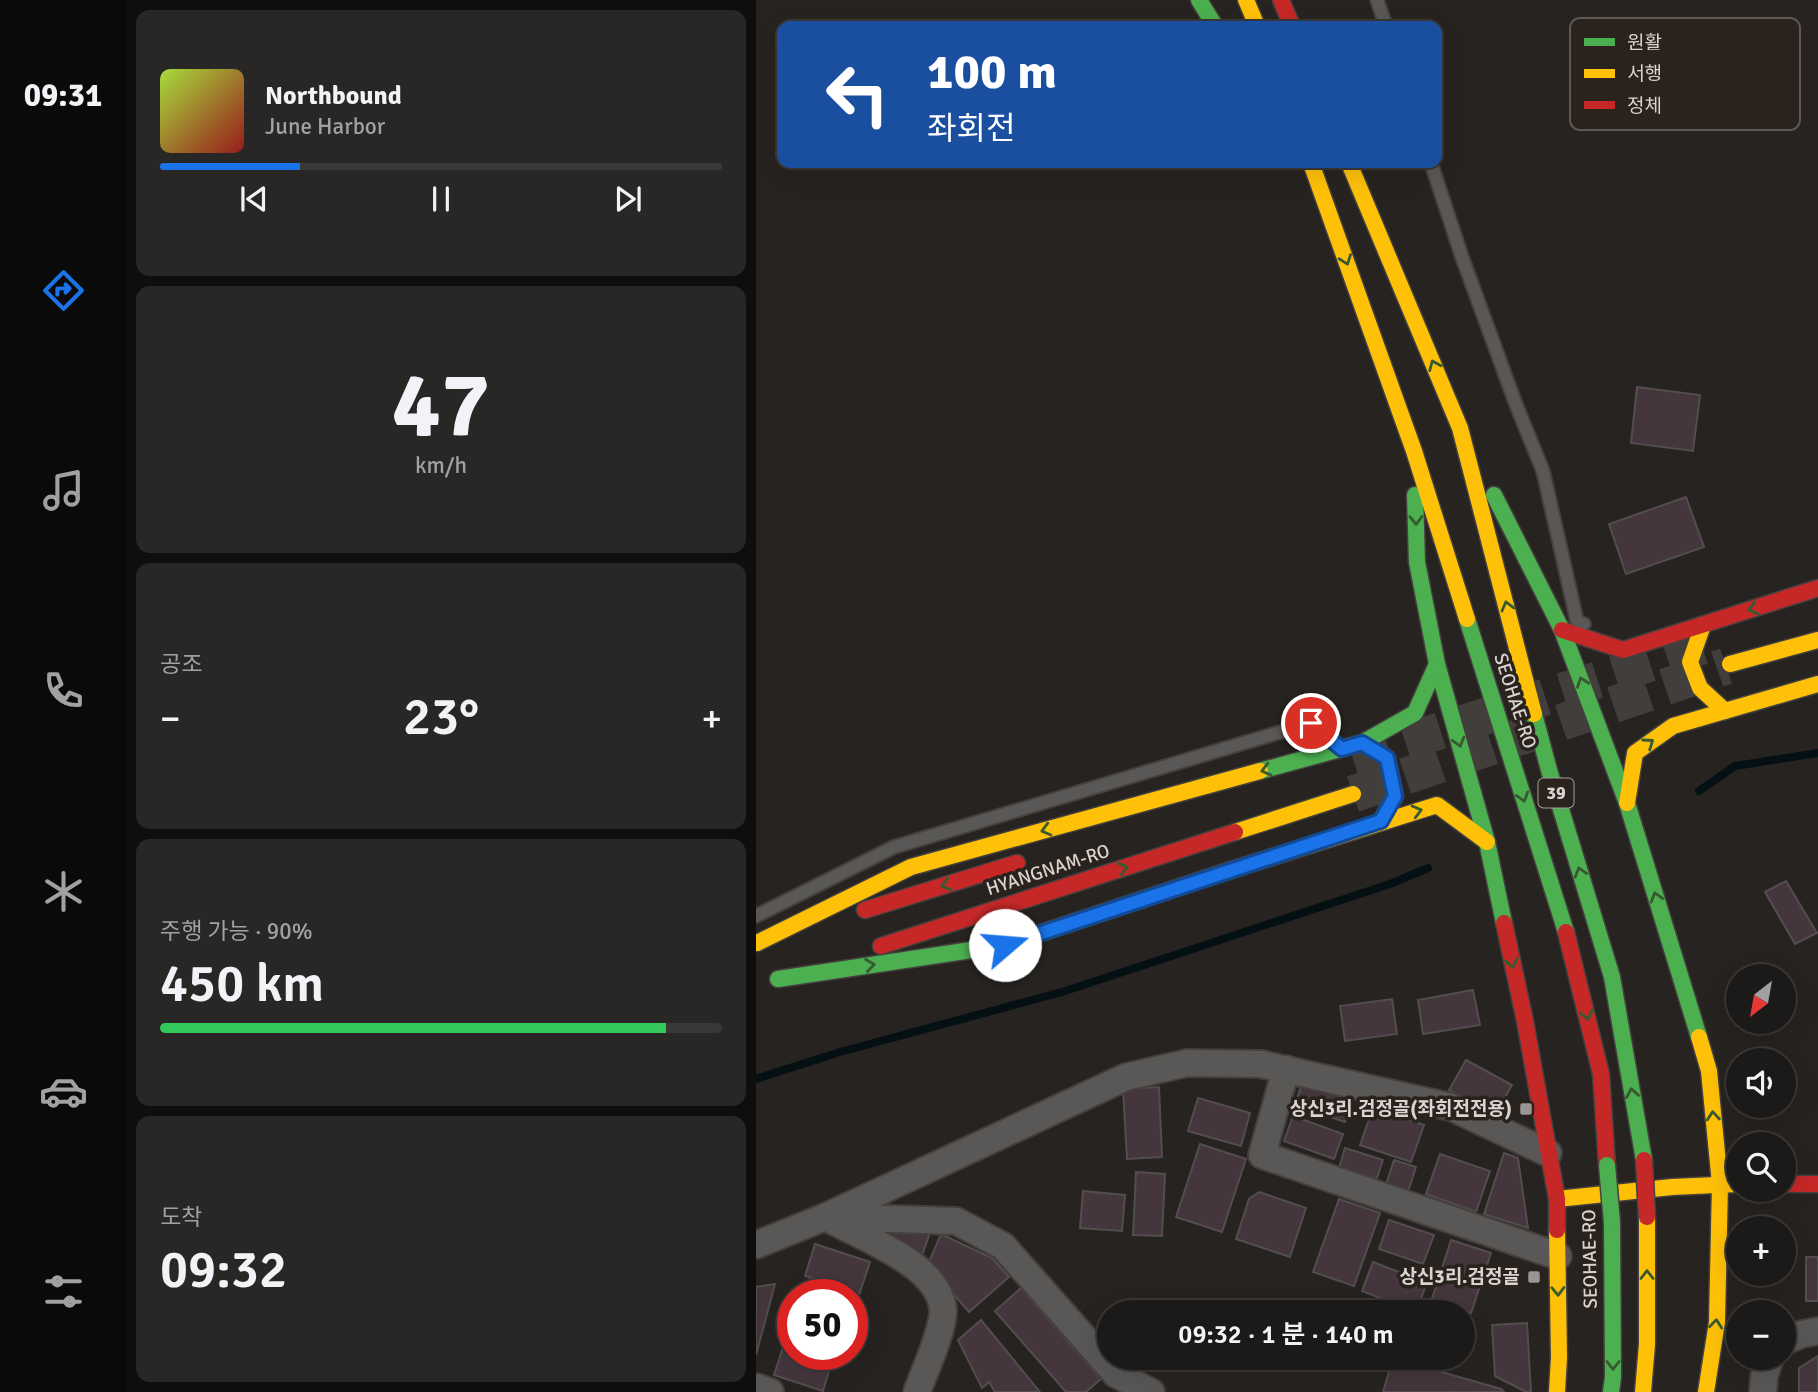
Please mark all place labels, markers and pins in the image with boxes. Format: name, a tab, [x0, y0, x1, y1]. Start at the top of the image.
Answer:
pin	[1281, 693, 1341, 753]
place label: 상신3리.검정골(좌회전전용)	[1290, 1097, 1512, 1121]
marker: 상신3리.검정골(좌회전전용)	[1518, 1101, 1534, 1117]
place label: 상신3리.검정골	[1399, 1265, 1520, 1289]
marker: 상신3리.검정골	[1526, 1269, 1542, 1285]

